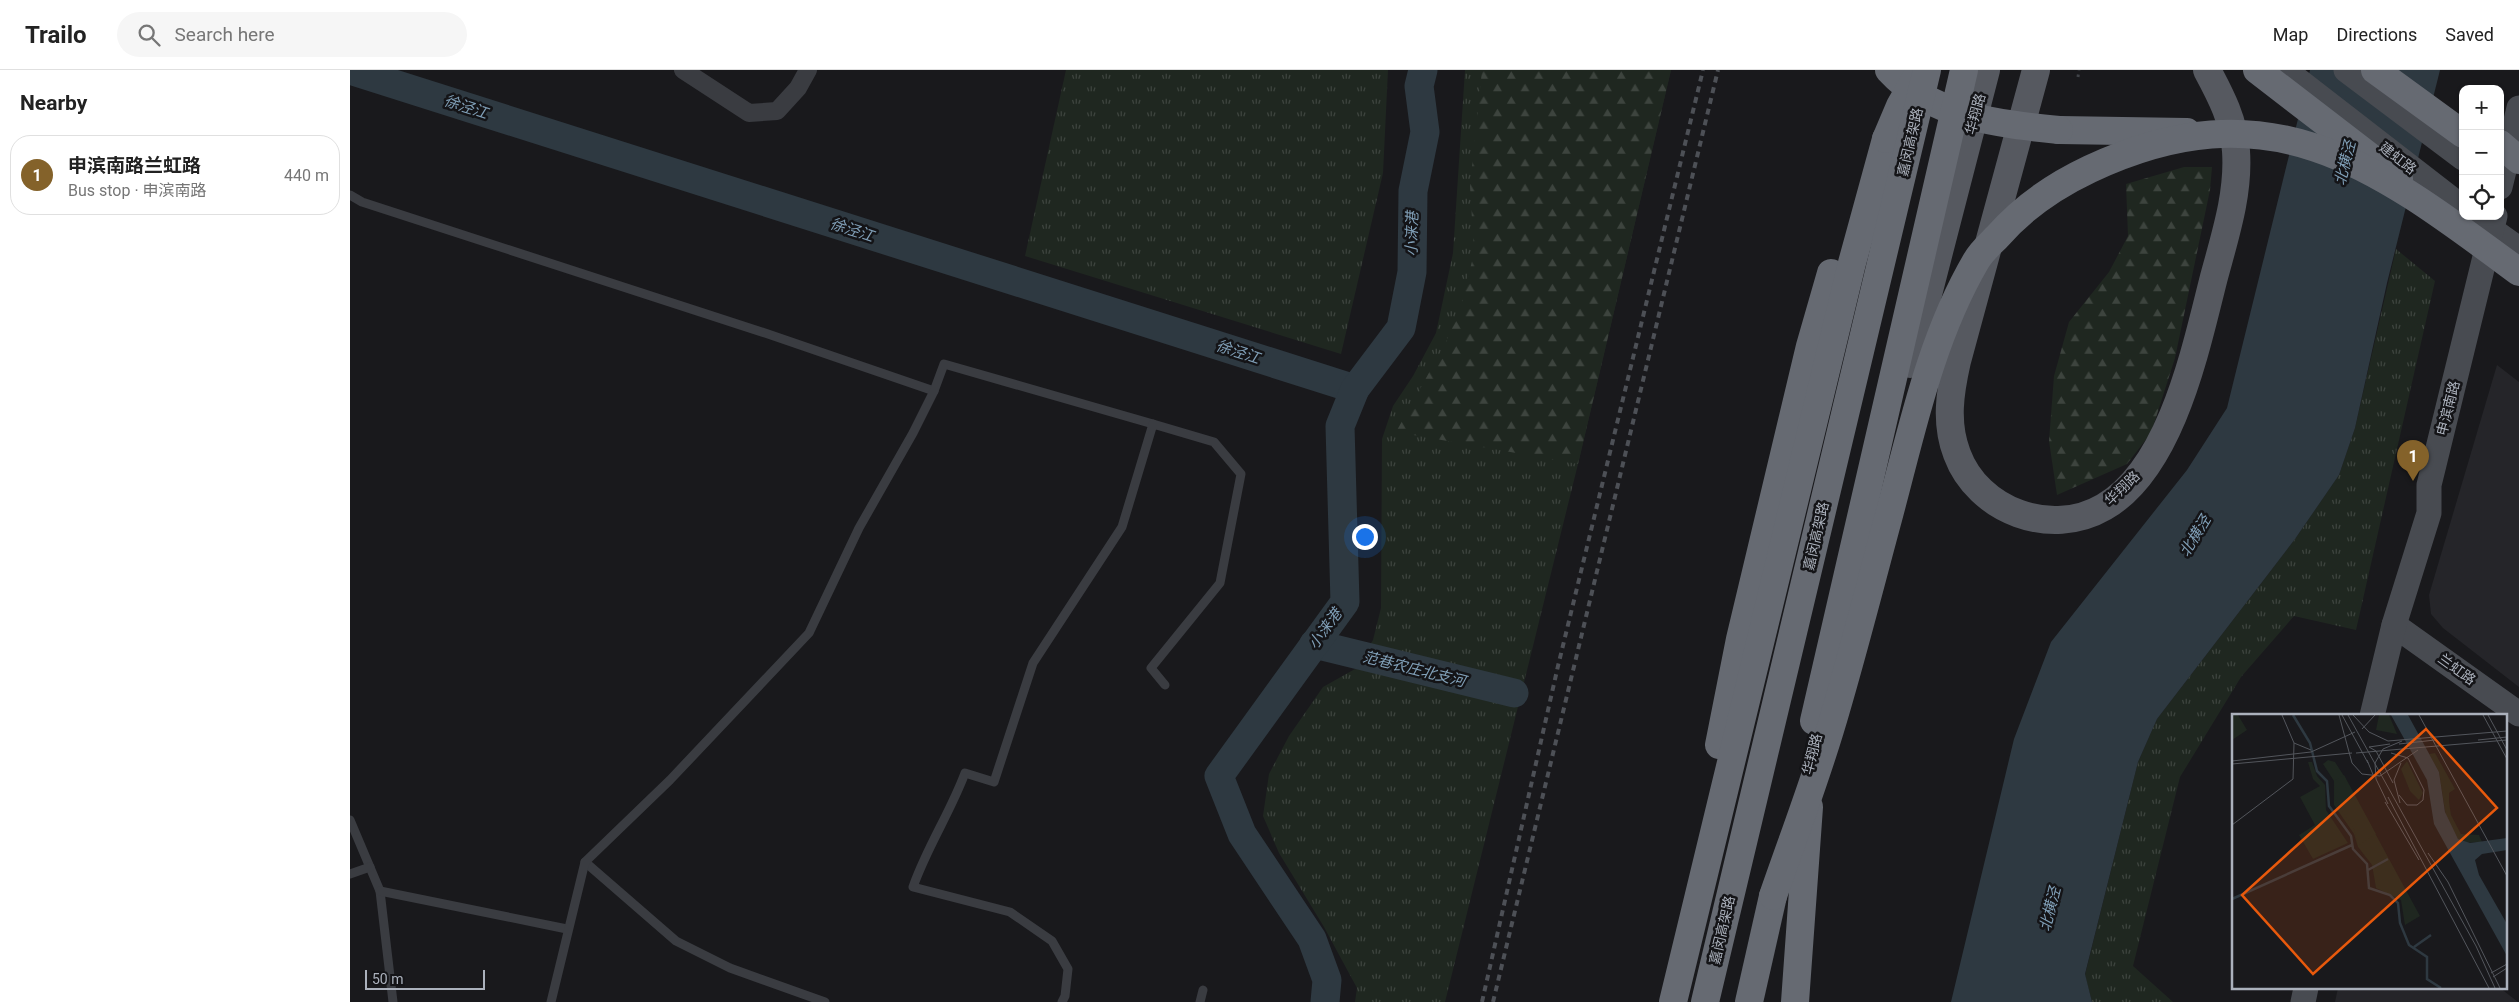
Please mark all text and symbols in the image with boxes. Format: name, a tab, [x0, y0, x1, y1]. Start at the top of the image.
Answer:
search box	[117, 12, 467, 57]
text: Trailo	[25, 21, 87, 49]
icon: search	[135, 21, 163, 49]
text: Search here	[175, 23, 275, 46]
text: Map	[2273, 24, 2308, 45]
text: Directions	[2336, 24, 2417, 45]
text: Saved	[2445, 24, 2494, 45]
map controls	[2459, 85, 2504, 220]
button: +	[2459, 85, 2504, 130]
text: Nearby	[20, 91, 87, 115]
water label: 徐泾江	[442, 91, 492, 123]
street label: 华翔路	[1962, 92, 1988, 136]
street label: 嘉闵高架路	[1894, 106, 1926, 178]
button: −	[2459, 130, 2504, 175]
water label: 北横泾	[2331, 137, 2360, 187]
street label: 建虹路	[2377, 139, 2419, 177]
text: 申滨南路兰虹路	[68, 154, 201, 177]
text: 1	[32, 166, 42, 185]
text: 440 m	[284, 166, 329, 185]
button: locate	[2459, 175, 2504, 220]
text: Bus stop · 申滨南路	[68, 181, 207, 200]
water label: 小涞港	[1403, 209, 1421, 257]
water label: 徐泾江	[828, 214, 878, 246]
water label: 徐泾江	[1214, 336, 1264, 368]
street label: 申滨南路	[2433, 379, 2463, 437]
pin: 1	[2397, 440, 2429, 481]
street label: 华翔路	[2101, 468, 2143, 508]
street label: 嘉闵高架路	[1800, 500, 1832, 572]
water label: 北横泾	[2176, 510, 2215, 560]
your location	[1352, 524, 1378, 550]
water label: 小涞港	[1304, 604, 1347, 652]
water label: 范巷农庄北支河	[1361, 648, 1470, 691]
street label: 兰虹路	[2435, 650, 2479, 688]
inset map	[2232, 714, 2506, 990]
street label: 华翔路	[1799, 732, 1825, 776]
water label: 北横泾	[2036, 883, 2065, 933]
street label: 嘉闵高架路	[1706, 894, 1738, 966]
scale bar	[365, 967, 485, 990]
text: 50 m	[372, 971, 404, 987]

